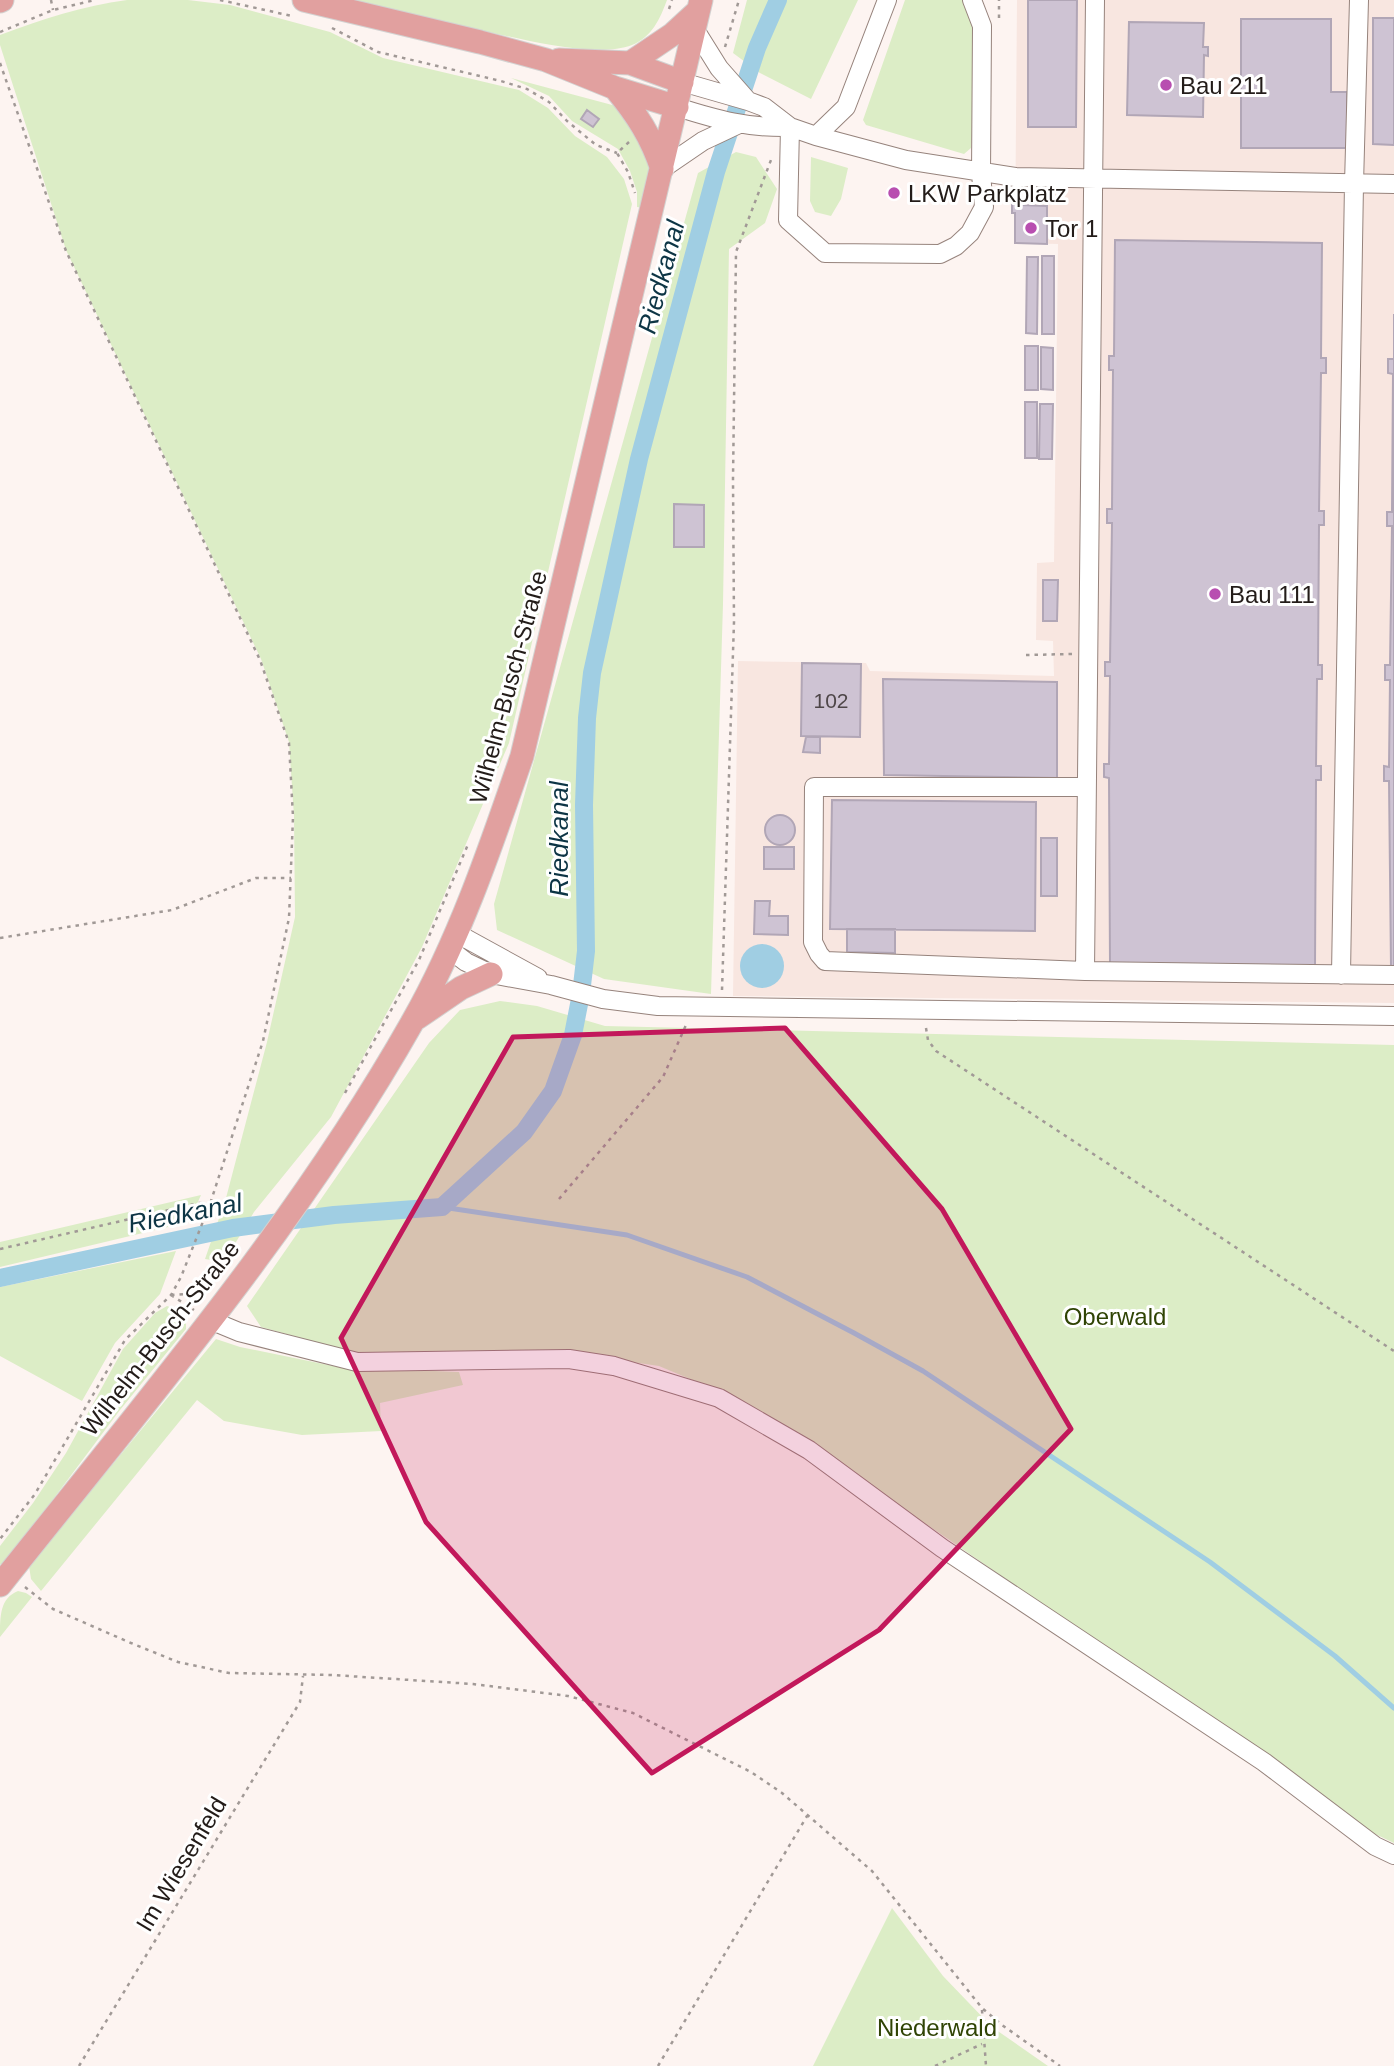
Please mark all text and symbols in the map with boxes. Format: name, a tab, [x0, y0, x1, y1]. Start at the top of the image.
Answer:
place label: Bau 211	[1180, 72, 1268, 99]
marker: Bau 211	[1158, 77, 1174, 93]
place label: LKW Parkplatz	[908, 180, 1067, 207]
marker: LKW Parkplatz	[886, 185, 902, 201]
place label: Tor 1	[1045, 215, 1098, 242]
water label: Riedkanal	[632, 216, 691, 337]
marker: Tor 1	[1023, 220, 1039, 236]
street label: Wilhelm-Busch-Straße	[464, 568, 552, 806]
place label: Bau 111	[1229, 581, 1315, 608]
marker: Bau 111	[1207, 586, 1223, 602]
house number: 102	[813, 689, 849, 712]
water label: Riedkanal	[544, 780, 574, 897]
water label: Riedkanal	[125, 1187, 246, 1239]
street label: Wilhelm-Busch-Straße	[75, 1235, 245, 1441]
park label: Oberwald	[1064, 1303, 1166, 1330]
street label: Im Wiesenfeld	[130, 1792, 232, 1936]
park label: Niederwald	[877, 2014, 997, 2041]

